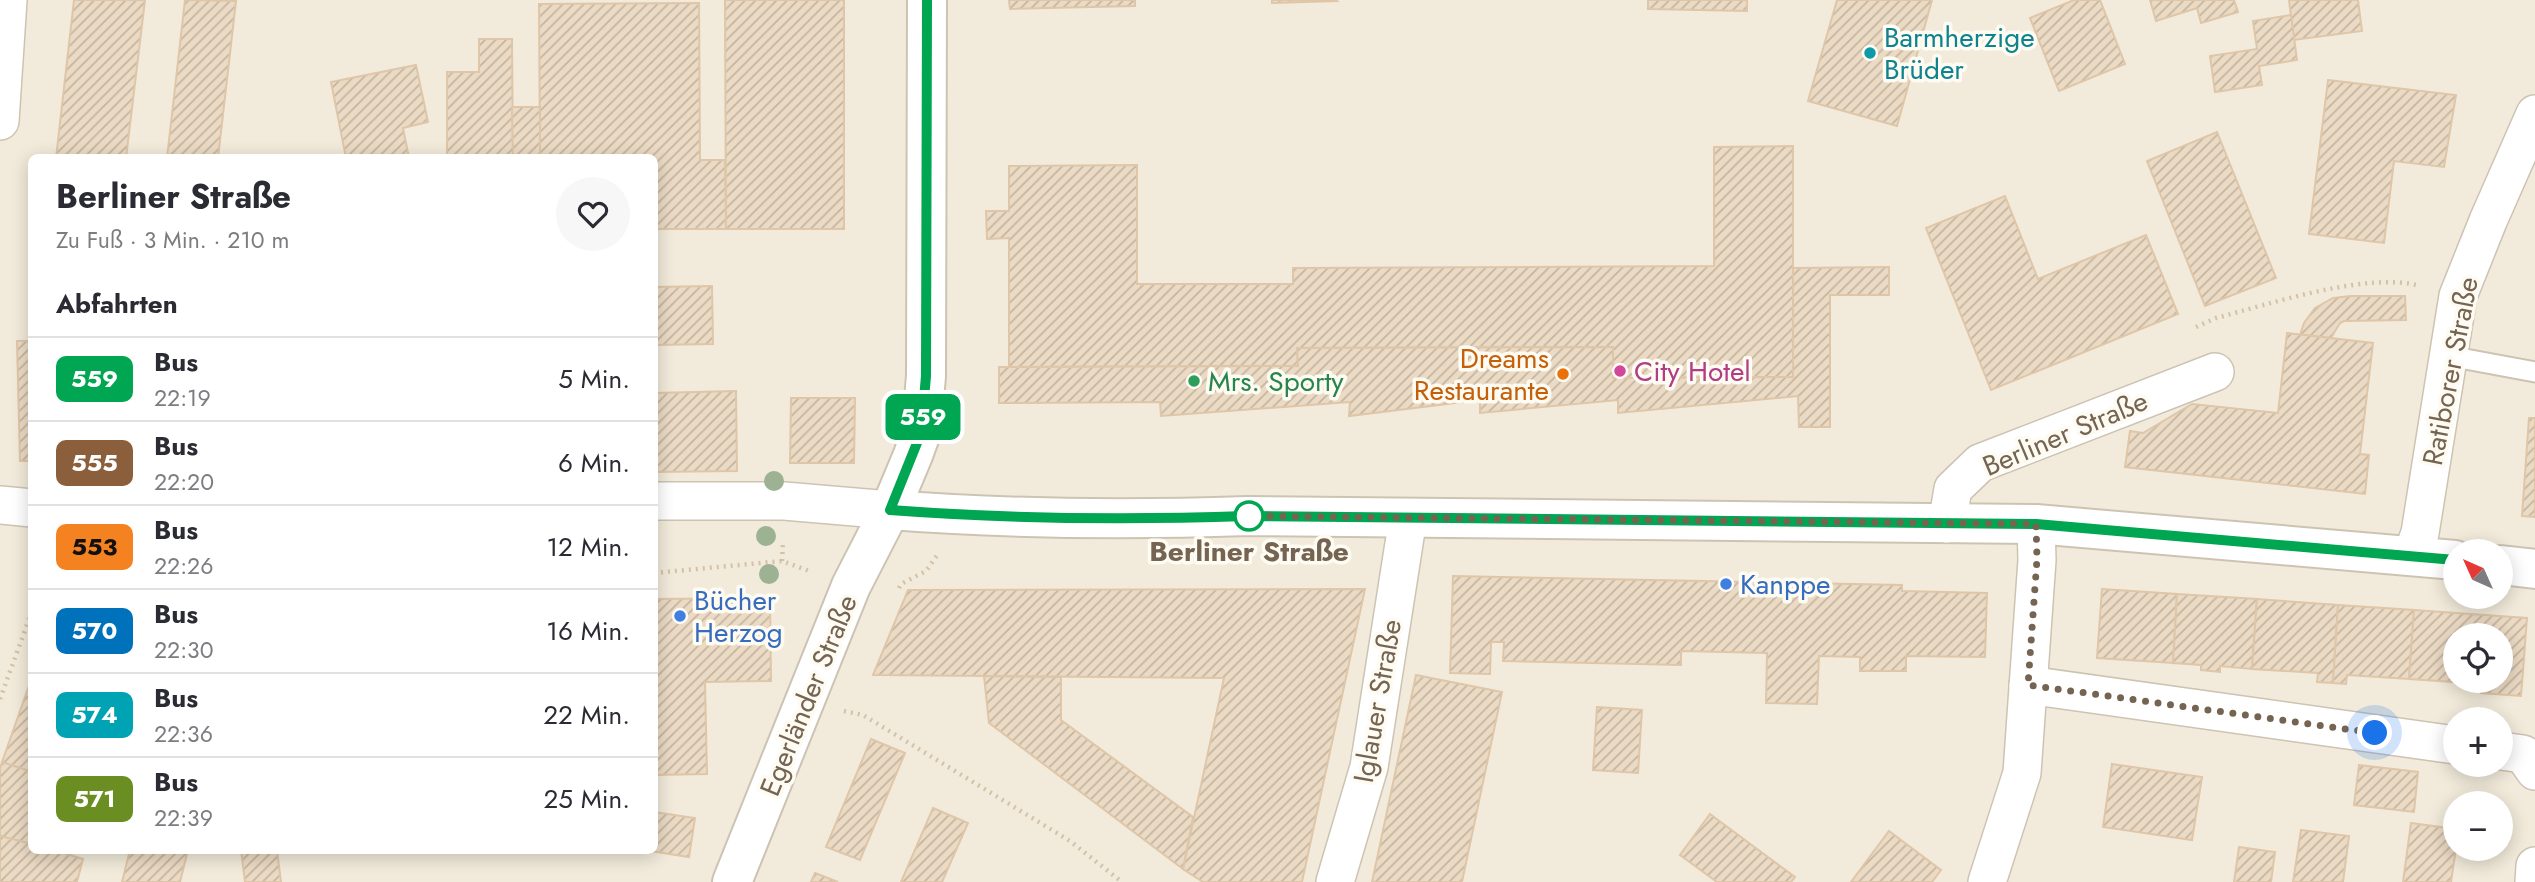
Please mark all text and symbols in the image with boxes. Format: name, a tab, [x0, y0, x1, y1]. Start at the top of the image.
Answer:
place label: Barmherzige Brüder	[1884, 17, 2035, 90]
marker: Barmherzige Brüder	[1862, 45, 1878, 61]
text: Berliner Straße	[56, 173, 291, 220]
button: heart	[556, 177, 630, 251]
text: Zu Fuß · 3 Min. · 210 m	[56, 223, 289, 257]
street label: Ratiborer Straße	[2412, 273, 2489, 469]
text: Abfahrten	[56, 285, 178, 323]
place label: Dreams Restaurante	[1414, 338, 1549, 411]
text: Bus	[154, 343, 198, 381]
place label: City Hotel	[1634, 351, 1751, 392]
text: 5 Min.	[558, 360, 630, 398]
text: 559	[71, 361, 118, 396]
place label: Mrs. Sporty	[1208, 361, 1344, 402]
marker: City Hotel	[1612, 363, 1628, 379]
marker: Dreams Restaurante	[1555, 366, 1571, 382]
marker: Mrs. Sporty	[1186, 373, 1202, 389]
street label: Berliner Straße	[1976, 380, 2154, 487]
text: 22:19	[154, 381, 211, 415]
line badge: 559	[883, 394, 963, 440]
text: 559	[899, 399, 947, 434]
text: Bus	[154, 427, 198, 465]
text: 6 Min.	[558, 444, 630, 482]
text: 555	[71, 445, 118, 480]
text: 22:20	[154, 465, 214, 499]
marker: Berliner Straße	[1234, 501, 1264, 531]
text: Bus	[154, 511, 198, 549]
text: 12 Min.	[546, 528, 630, 566]
text: 553	[72, 529, 117, 564]
place label: Berliner Straße	[1149, 531, 1349, 572]
north arrow	[2443, 539, 2513, 609]
map controls	[2443, 539, 2513, 861]
text: 22:26	[154, 549, 213, 583]
place label: Kanppe	[1740, 564, 1830, 605]
marker: Kanppe	[1718, 576, 1734, 592]
place label: Bücher Herzog	[694, 580, 783, 653]
street label: Egerländer Straße	[749, 588, 868, 802]
text: Bus	[154, 595, 198, 633]
marker: Bücher Herzog	[672, 608, 688, 624]
text: 16 Min.	[546, 612, 630, 650]
text: 570	[72, 613, 117, 648]
street label: Iglauer Straße	[1343, 616, 1412, 786]
button: locate	[2443, 623, 2513, 693]
text: 22:30	[154, 633, 213, 667]
text: Bus	[154, 679, 198, 717]
text: 22 Min.	[543, 696, 630, 734]
text: 574	[71, 697, 118, 732]
button: +	[2443, 707, 2513, 777]
your location	[2357, 715, 2392, 750]
text: 22:36	[154, 717, 213, 751]
text: Bus	[154, 763, 198, 801]
text: 25 Min.	[543, 780, 630, 818]
text: 571	[73, 781, 116, 816]
button: −	[2443, 791, 2513, 861]
text: 22:39	[154, 801, 213, 835]

